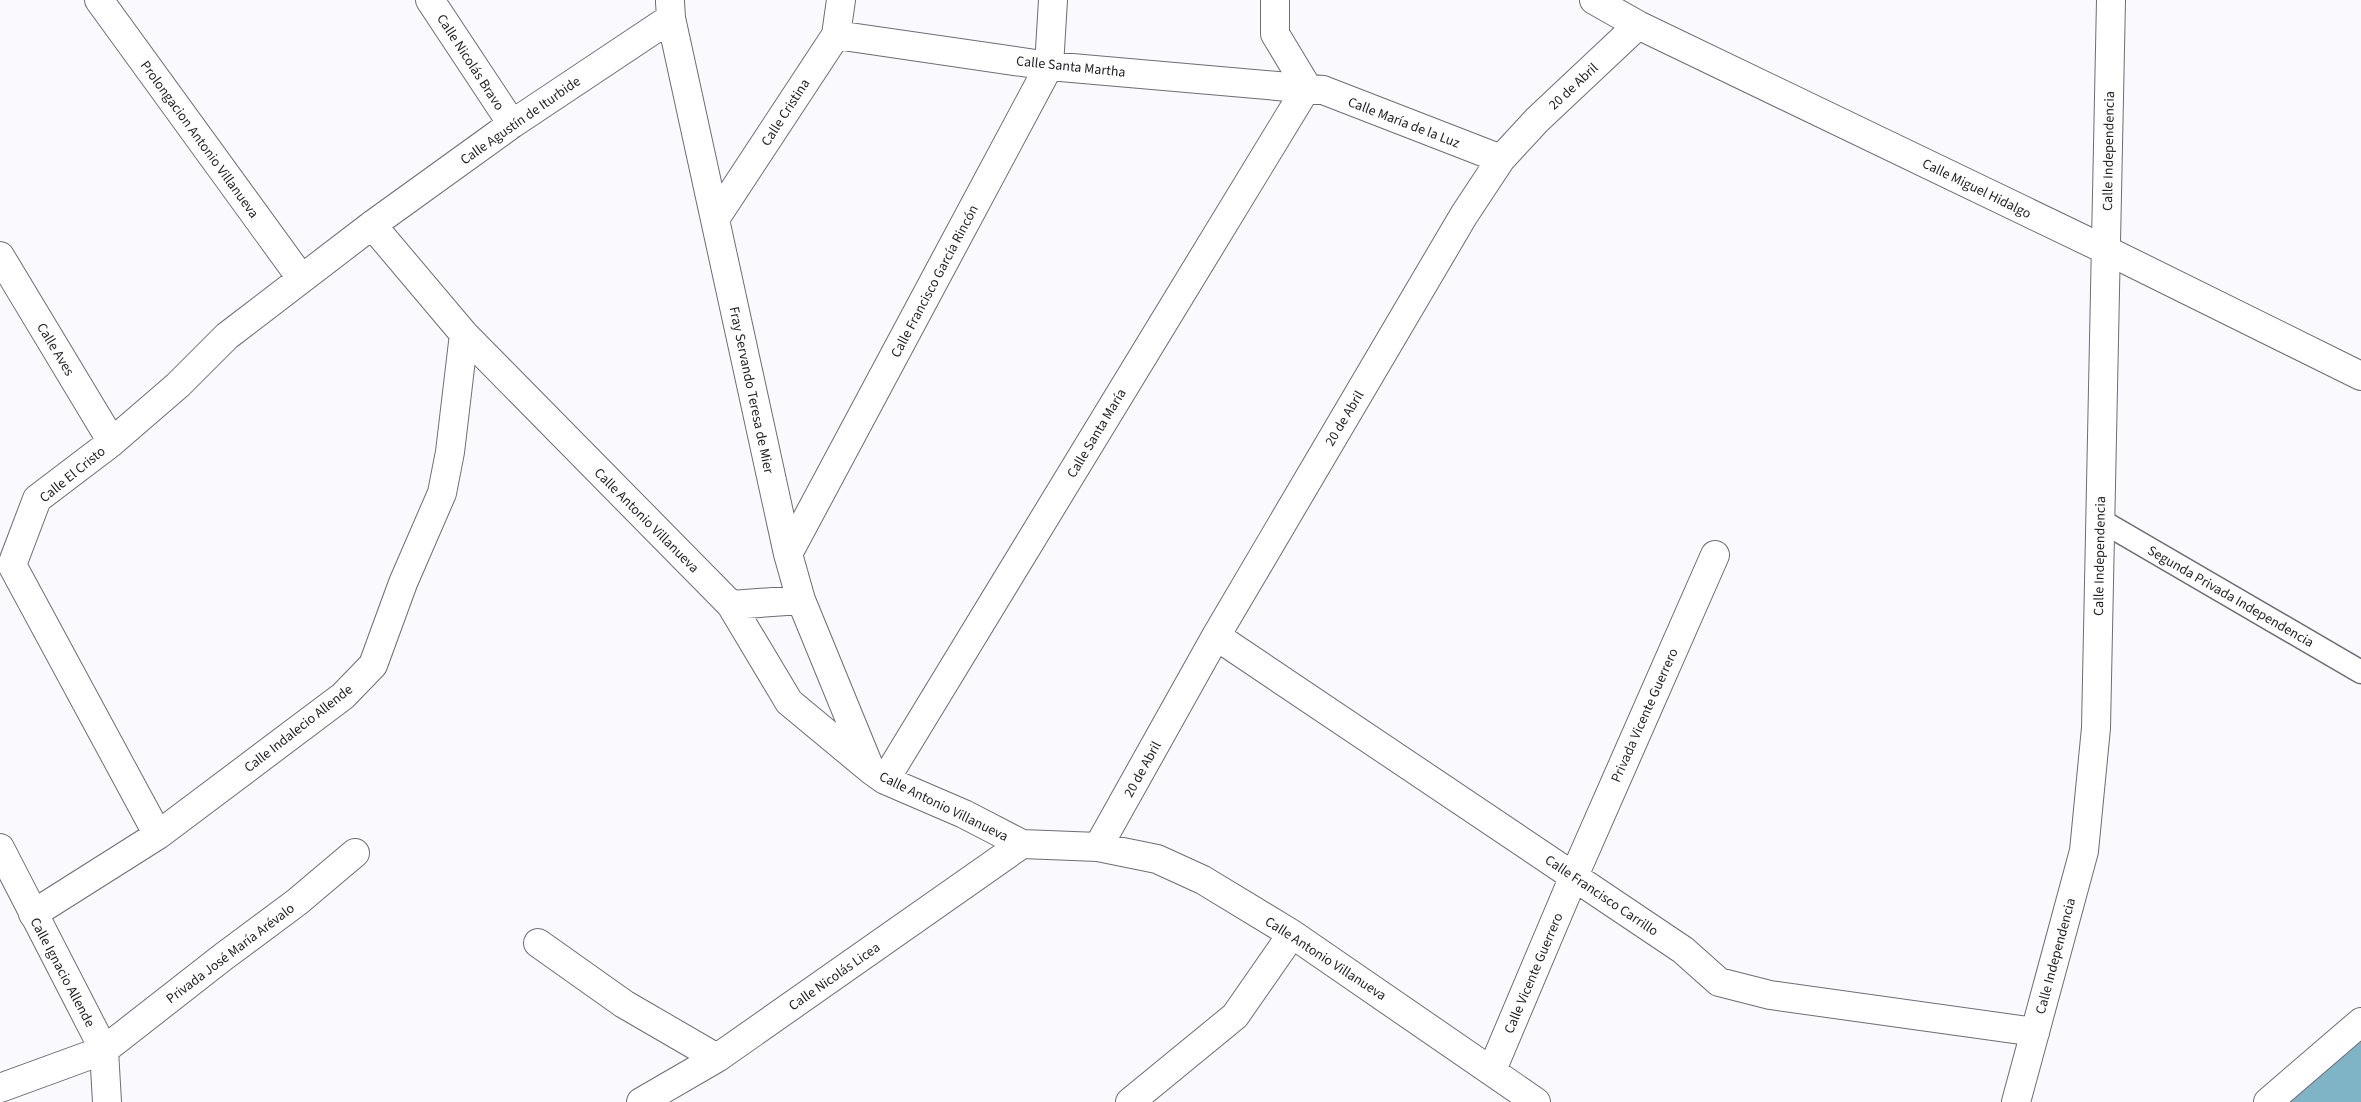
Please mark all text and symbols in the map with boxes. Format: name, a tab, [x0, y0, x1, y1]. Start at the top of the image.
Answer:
street label: Calle Nicolás Bravo	[431, 10, 509, 115]
street label: Calle Santa Martha	[1015, 51, 1127, 83]
street label: Prolongacion Antonio Villanueva	[135, 57, 263, 222]
street label: 20 de Abril	[1544, 58, 1603, 115]
street label: Calle Agustín de Iturbide	[456, 72, 585, 170]
street label: Calle Cristina	[757, 75, 815, 150]
street label: Calle Independencia	[2098, 91, 2120, 211]
street label: Calle María de la Luz	[1345, 92, 1463, 154]
street label: Calle Miguel Hidalgo	[1919, 154, 2034, 224]
street label: Calle Francisco García Rincón	[886, 202, 984, 361]
street label: Fray Servando Teresa de Mier	[724, 305, 779, 476]
street label: Calle Aves	[31, 319, 79, 380]
street label: Calle Santa María	[1062, 385, 1131, 482]
street label: 20 de Abril	[1320, 387, 1369, 450]
street label: Calle El Cristo	[35, 442, 110, 508]
street label: Calle Antonio Villanueva	[589, 464, 703, 578]
street label: Calle Independencia	[2089, 496, 2111, 616]
street label: Segunda Privada Independencia	[2144, 541, 2317, 653]
street label: Privada Vicente Guerrero	[1606, 645, 1684, 786]
street label: Calle Indalecio Allende	[240, 680, 357, 778]
street label: 20 de Abril	[1119, 737, 1167, 801]
street label: Calle Antonio Villanueva	[876, 767, 1011, 847]
street label: Calle Francisco Carrillo	[1541, 850, 1662, 941]
street label: Calle Independencia	[2031, 896, 2081, 1017]
street label: Privada José María Arévalo	[162, 899, 299, 1009]
street label: Calle Vicente Guerrero	[1499, 910, 1568, 1037]
street label: Calle Antonio Villanueva	[1261, 912, 1390, 1006]
street label: Calle Ignacio Allende	[25, 914, 100, 1031]
street label: Calle Nicolás Licea	[785, 938, 884, 1016]

